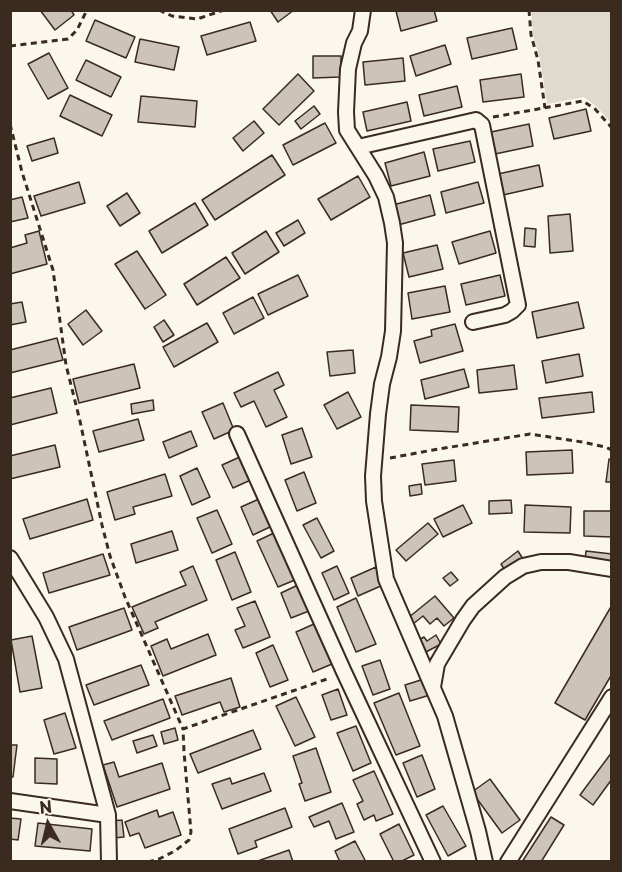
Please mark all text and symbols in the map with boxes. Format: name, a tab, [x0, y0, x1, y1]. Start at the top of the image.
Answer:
text: N	[38, 793, 53, 819]
north arrow	[18, 794, 78, 854]

